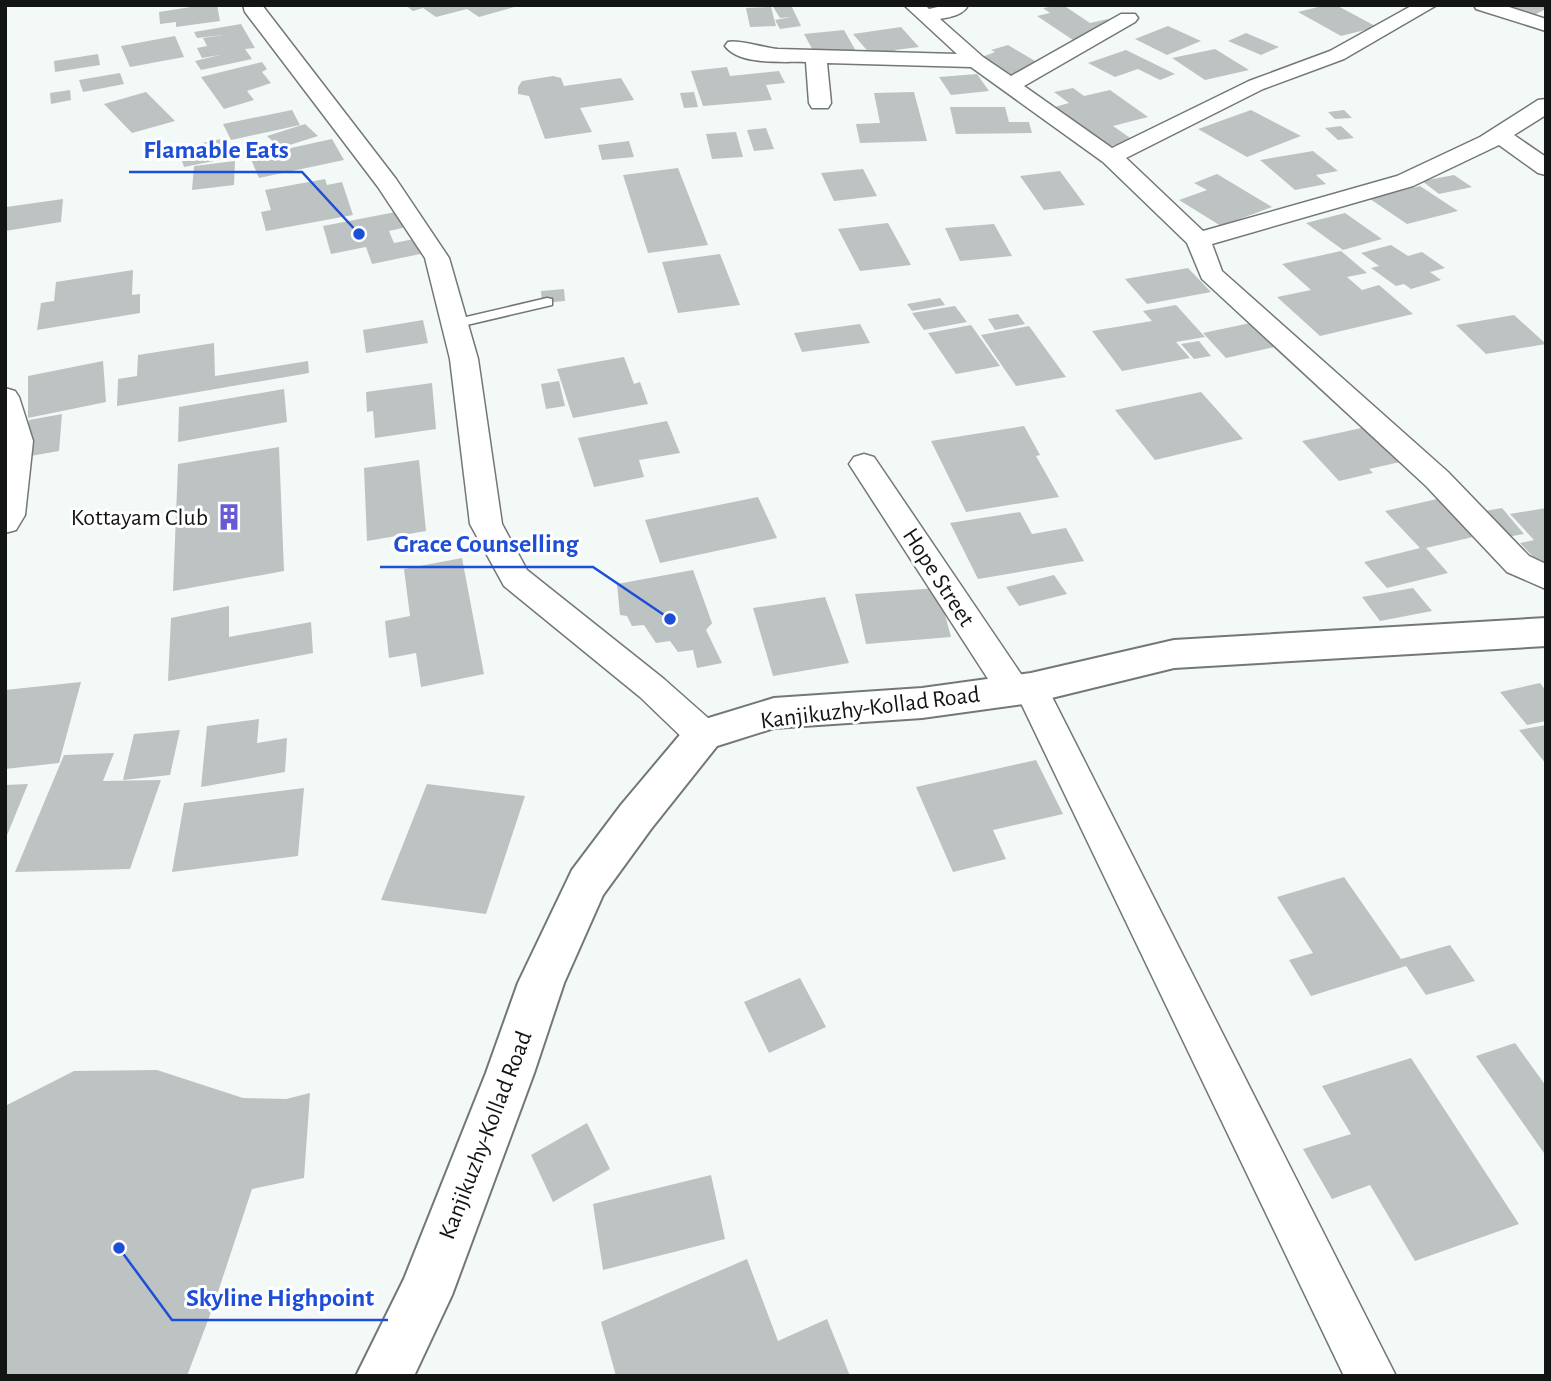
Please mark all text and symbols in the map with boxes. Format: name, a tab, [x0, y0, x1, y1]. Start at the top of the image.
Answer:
callout: Flamable Eats	[129, 125, 302, 172]
text: Flamable Eats	[143, 137, 289, 163]
building icon: Kottayam Club	[214, 502, 244, 532]
place label: Kottayam Club	[71, 506, 208, 530]
callout: Grace Counselling	[380, 520, 593, 567]
street label: Hope Street	[898, 524, 979, 631]
text: Grace Counselling	[394, 531, 579, 557]
street label: Kanjikuzhy-Kollad Road	[759, 683, 981, 733]
street label: Kanjikuzhy-Kollad Road	[435, 1028, 537, 1243]
callout: Skyline Highpoint	[172, 1273, 388, 1320]
text: Skyline Highpoint	[186, 1285, 374, 1311]

